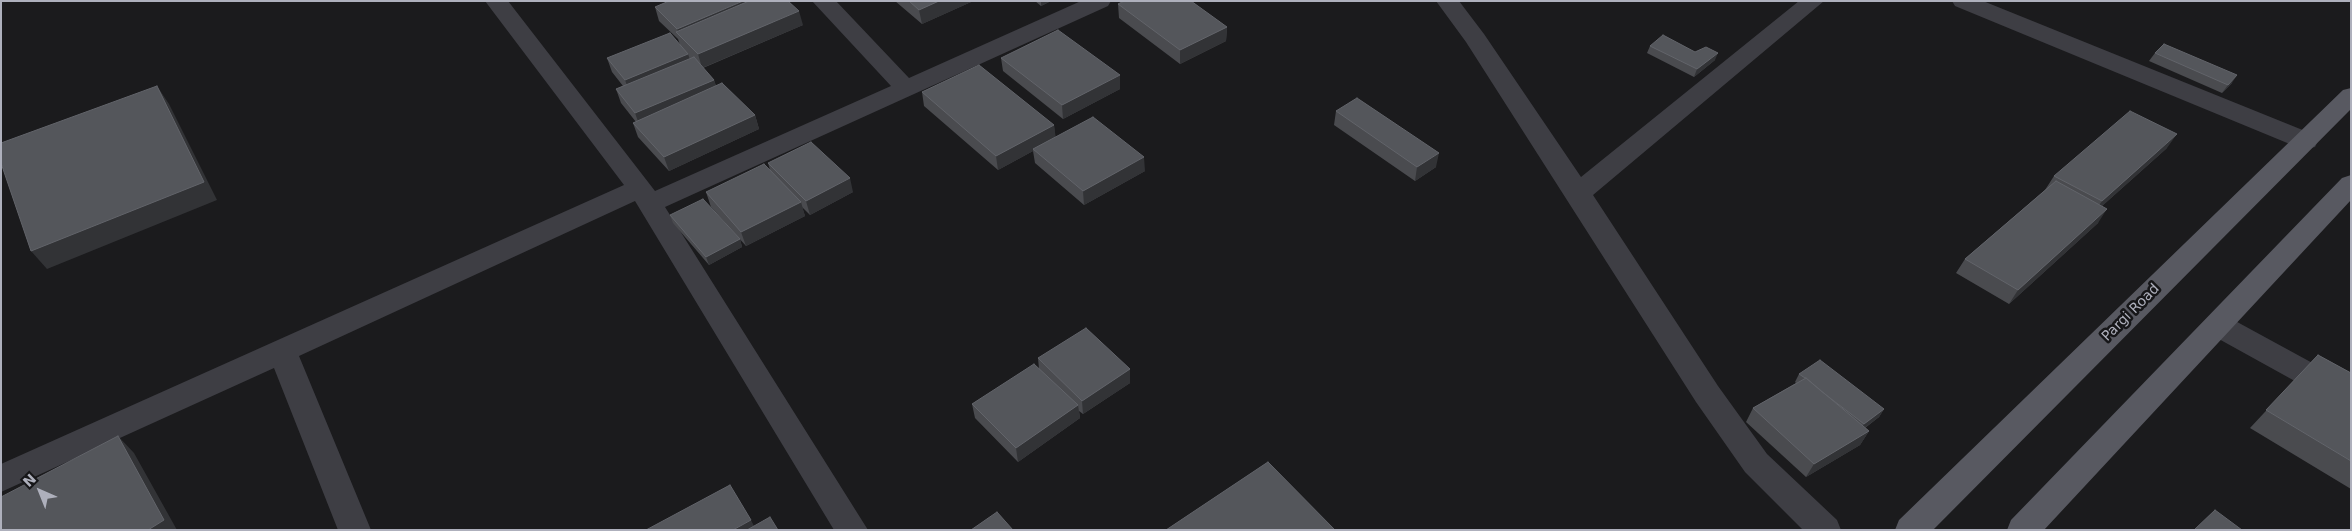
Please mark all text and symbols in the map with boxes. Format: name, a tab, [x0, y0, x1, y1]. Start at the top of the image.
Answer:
street label: Pargi Road	[2099, 281, 2163, 345]
north arrow	[15, 466, 65, 516]
text: N	[20, 470, 39, 490]

